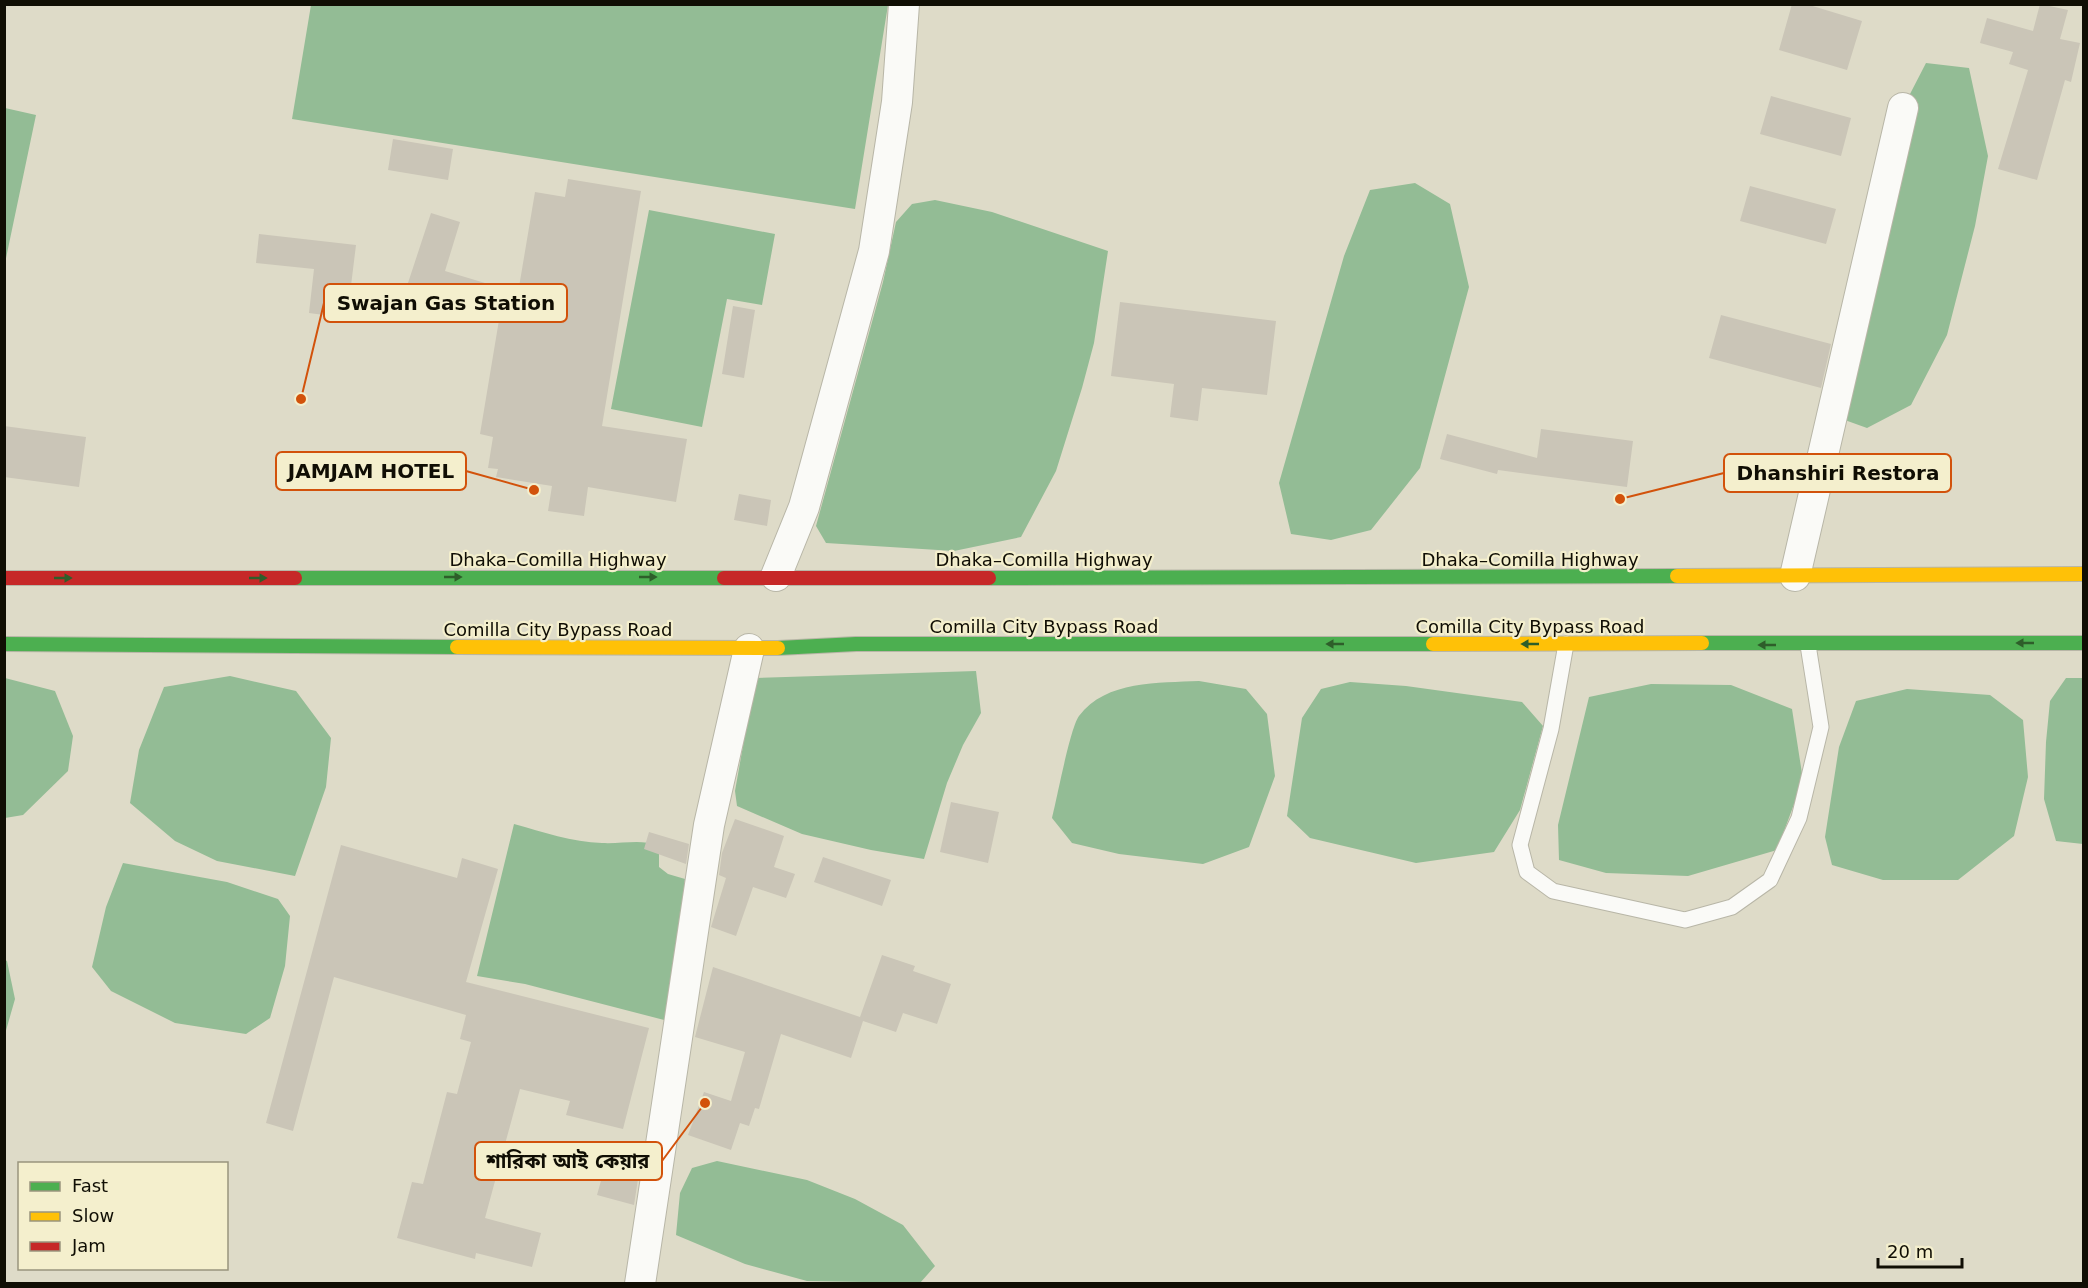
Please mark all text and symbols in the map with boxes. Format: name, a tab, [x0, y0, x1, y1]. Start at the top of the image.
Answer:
callout: Swajan Gas Station	[324, 284, 567, 322]
text: Swajan Gas Station	[337, 291, 555, 315]
callout: JAMJAM HOTEL	[276, 452, 466, 490]
callout: Dhanshiri Restora	[1724, 454, 1951, 492]
text: JAMJAM HOTEL	[286, 459, 454, 483]
text: Dhanshiri Restora	[1737, 461, 1939, 485]
street label: Dhaka–Comilla Highway	[449, 549, 667, 570]
street label: Dhaka–Comilla Highway	[935, 549, 1153, 570]
street label: Dhaka–Comilla Highway	[1421, 549, 1639, 570]
one-way arrow	[443, 572, 462, 582]
one-way arrow	[638, 572, 657, 582]
one-way arrow	[53, 573, 72, 583]
one-way arrow	[248, 573, 267, 583]
street label: Comilla City Bypass Road	[930, 616, 1158, 637]
street label: Comilla City Bypass Road	[1416, 616, 1644, 637]
street label: Comilla City Bypass Road	[444, 619, 672, 640]
one-way arrow	[2016, 638, 2035, 648]
one-way arrow	[1326, 639, 1345, 649]
one-way arrow	[1521, 639, 1540, 649]
one-way arrow	[1758, 640, 1777, 650]
callout: শারিকা আই কেয়ার	[475, 1142, 662, 1180]
text: শারিকা আই কেয়ার	[486, 1149, 650, 1173]
legend	[18, 1162, 228, 1270]
text: Fast	[72, 1175, 108, 1196]
text: Slow	[72, 1205, 114, 1226]
scale bar	[1878, 1231, 1962, 1269]
text: Jam	[71, 1235, 106, 1256]
text: 20 m	[1887, 1241, 1933, 1262]

